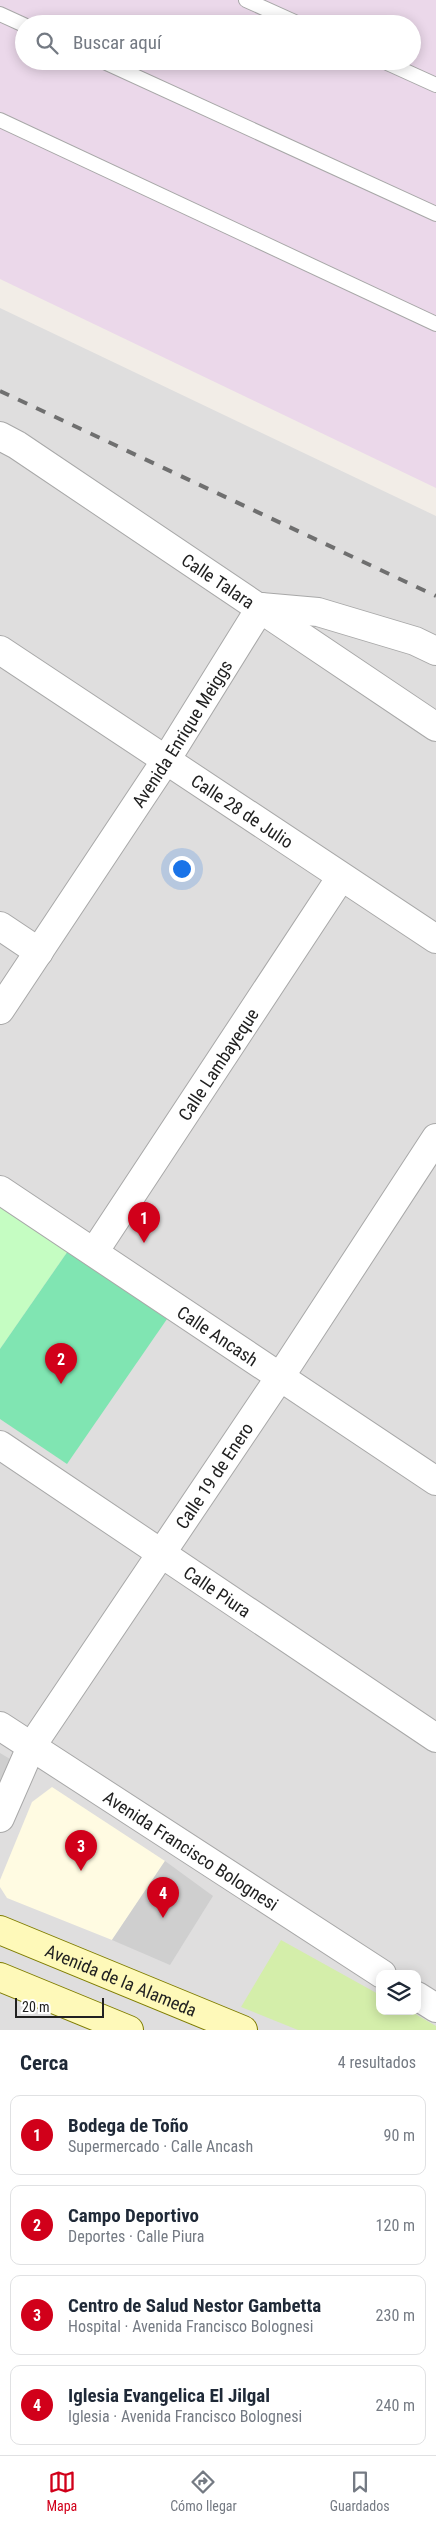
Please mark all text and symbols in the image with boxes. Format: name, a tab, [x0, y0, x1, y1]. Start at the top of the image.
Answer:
search box	[15, 15, 421, 70]
icon: search	[33, 29, 61, 57]
text: Buscar aquí	[73, 31, 162, 54]
street label: Calle Talara	[178, 549, 259, 612]
street label: Avenida Enrique Meiggs	[127, 656, 236, 811]
street label: Calle 28 de Julio	[188, 769, 297, 852]
your location	[169, 856, 195, 882]
street label: Calle Lambayeque	[173, 1004, 262, 1124]
pin: 1	[128, 1202, 160, 1243]
street label: Calle Ancash	[174, 1301, 262, 1370]
pin: 2	[45, 1343, 77, 1384]
street label: Calle 19 de Enero	[171, 1418, 257, 1532]
street label: Calle Piura	[180, 1561, 255, 1621]
street label: Avenida Francisco Bolognesi	[100, 1786, 283, 1915]
pin: 3	[65, 1830, 97, 1871]
pin: 4	[147, 1877, 179, 1918]
street label: Avenida de la Alameda	[42, 1939, 200, 2020]
map controls	[376, 1970, 421, 2015]
button: layers	[376, 1970, 421, 2015]
scale bar	[15, 1995, 104, 2018]
text: 20 m	[22, 1999, 50, 2015]
text: Cerca	[20, 2051, 68, 2075]
text: 4 resultados	[338, 2053, 416, 2072]
text: Bodega de Toño	[68, 2114, 189, 2137]
text: 1	[33, 2126, 41, 2145]
text: 90 m	[383, 2126, 415, 2145]
text: Supermercado · Calle Ancash	[68, 2137, 253, 2156]
text: Campo Deportivo	[68, 2204, 199, 2227]
text: 2	[33, 2216, 41, 2235]
text: 120 m	[376, 2216, 415, 2235]
text: Deportes · Calle Piura	[68, 2227, 204, 2246]
text: Centro de Salud Nestor Gambetta	[68, 2294, 321, 2317]
text: 3	[33, 2306, 41, 2325]
text: 230 m	[376, 2306, 415, 2325]
text: Hospital · Avenida Francisco Bolognesi	[68, 2317, 313, 2336]
text: Iglesia Evangelica El Jilgal	[68, 2384, 270, 2407]
text: 4	[33, 2396, 41, 2415]
text: 240 m	[376, 2396, 415, 2415]
text: Iglesia · Avenida Francisco Bolognesi	[68, 2407, 302, 2426]
tab: Mapa	[46, 2468, 77, 2514]
tab: Cómo llegar	[170, 2468, 237, 2514]
tab: Guardados	[330, 2468, 390, 2514]

